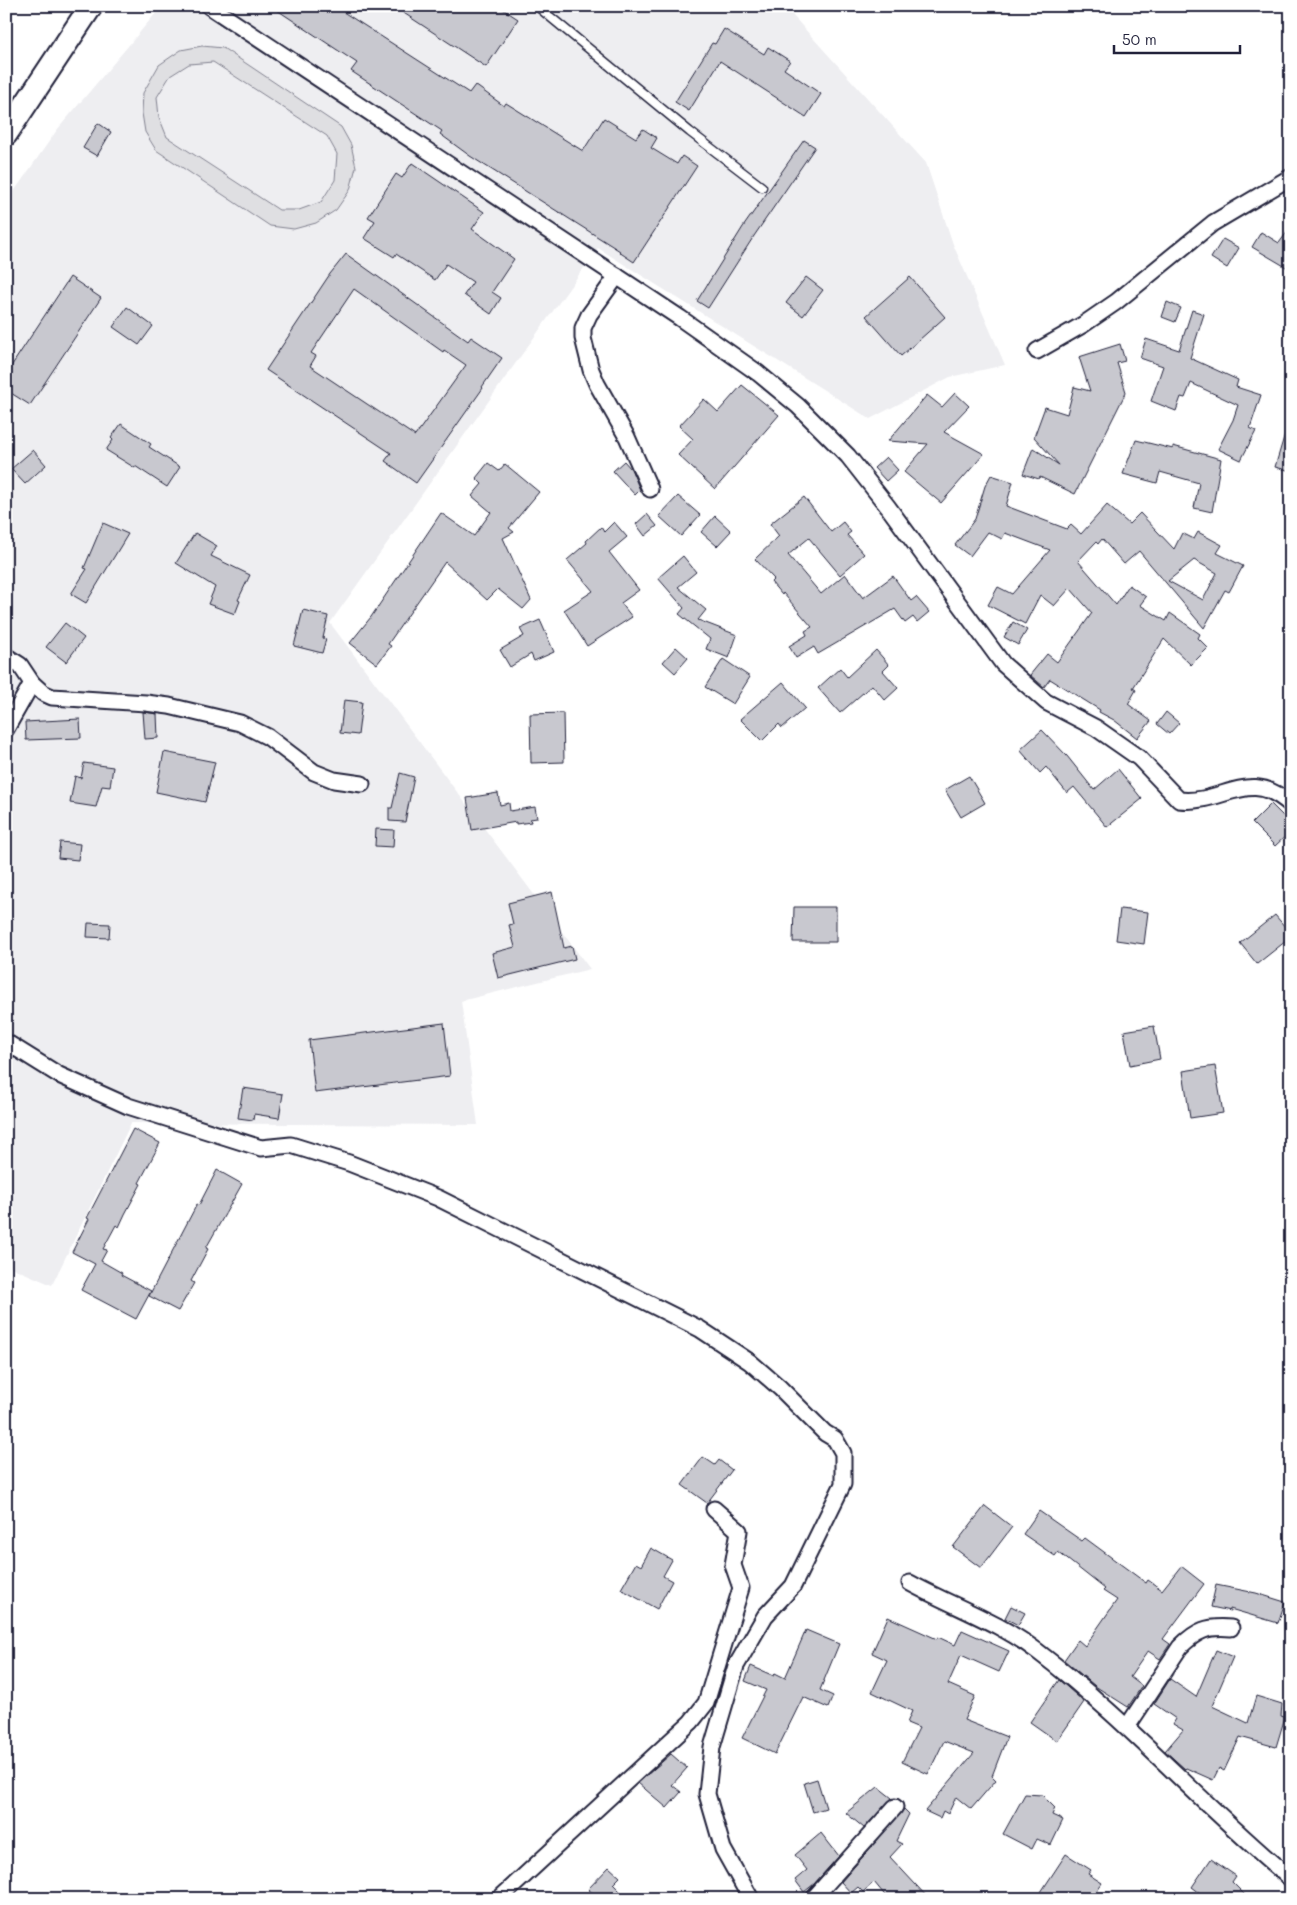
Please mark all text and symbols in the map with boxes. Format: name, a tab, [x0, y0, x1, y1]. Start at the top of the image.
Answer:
scale bar	[1114, 22, 1241, 54]
text: 50 m	[1122, 29, 1157, 49]

